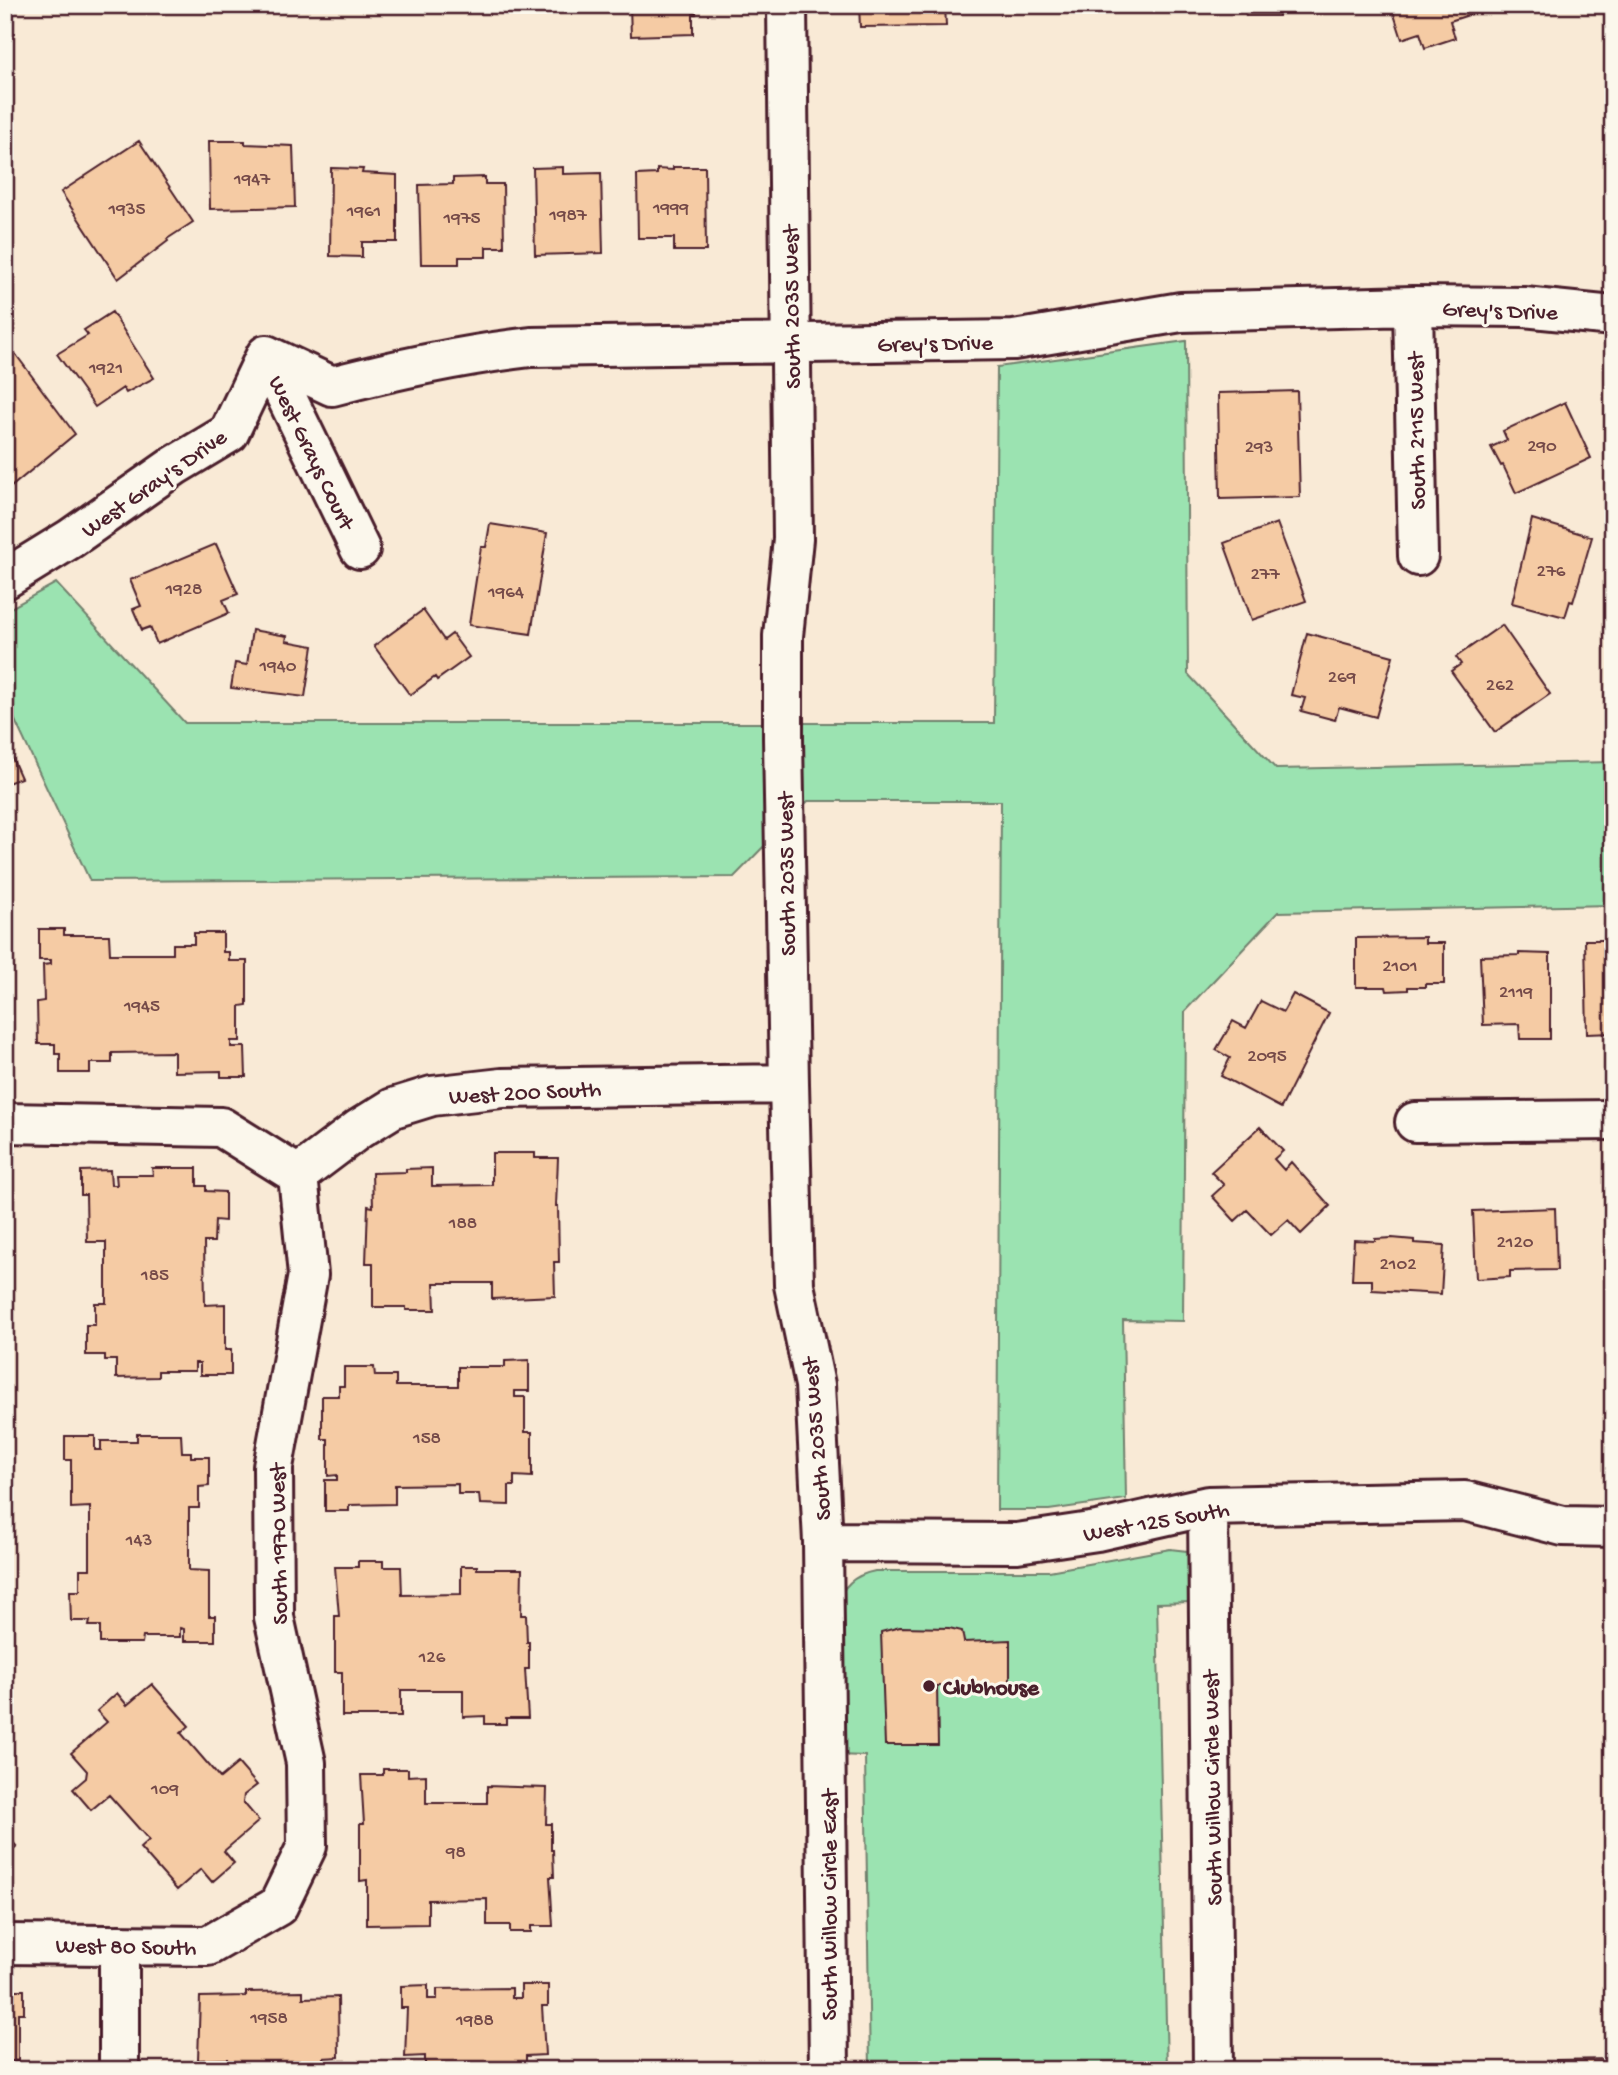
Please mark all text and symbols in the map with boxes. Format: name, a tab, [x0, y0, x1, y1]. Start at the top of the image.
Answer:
house number: 1947	[233, 169, 271, 192]
house number: 1999	[652, 198, 690, 221]
house number: 1935	[107, 199, 146, 222]
house number: 1961	[346, 201, 381, 224]
house number: 1987	[548, 205, 588, 228]
house number: 1975	[442, 208, 481, 231]
street label: South 2035 West	[779, 223, 808, 389]
street label: Grey's Drive	[1442, 297, 1559, 328]
street label: Grey's Drive	[877, 331, 994, 360]
street label: South 2115 West	[1404, 350, 1433, 510]
house number: 1921	[88, 358, 123, 381]
street label: West Grays Court	[261, 372, 360, 536]
street label: West Gray's Drive	[77, 424, 234, 545]
house number: 290	[1527, 436, 1557, 459]
house number: 293	[1245, 437, 1273, 460]
house number: 276	[1537, 561, 1566, 584]
house number: 277	[1250, 564, 1281, 587]
house number: 1928	[165, 579, 202, 602]
house number: 1964	[487, 582, 524, 605]
house number: 1940	[259, 656, 297, 679]
house number: 269	[1328, 667, 1357, 690]
house number: 262	[1486, 675, 1514, 698]
street label: South 2035 West	[774, 790, 803, 956]
house number: 2101	[1382, 956, 1418, 979]
house number: 2119	[1499, 982, 1534, 1005]
house number: 1945	[123, 996, 160, 1019]
house number: 2095	[1247, 1046, 1287, 1069]
street label: West 200 South	[448, 1077, 602, 1112]
house number: 188	[448, 1213, 477, 1236]
house number: 2120	[1496, 1232, 1534, 1255]
house number: 2102	[1379, 1254, 1417, 1277]
house number: 185	[140, 1265, 169, 1288]
street label: South 2035 West	[798, 1354, 839, 1521]
house number: 158	[412, 1428, 441, 1451]
street label: South 1970 West	[266, 1462, 295, 1625]
street label: West 125 South	[1081, 1497, 1232, 1550]
house number: 143	[125, 1530, 152, 1553]
house number: 126	[418, 1647, 446, 1670]
street label: South Willow Circle West	[1199, 1668, 1230, 1906]
place label: Clubhouse	[943, 1676, 1040, 1703]
marker: Clubhouse	[921, 1678, 937, 1694]
house number: 109	[150, 1779, 179, 1802]
street label: South Willow Circle East	[818, 1788, 845, 2021]
house number: 98	[445, 1842, 466, 1865]
street label: West 80 South	[55, 1934, 197, 1963]
house number: 1958	[249, 2008, 288, 2031]
house number: 1988	[455, 2010, 494, 2033]

